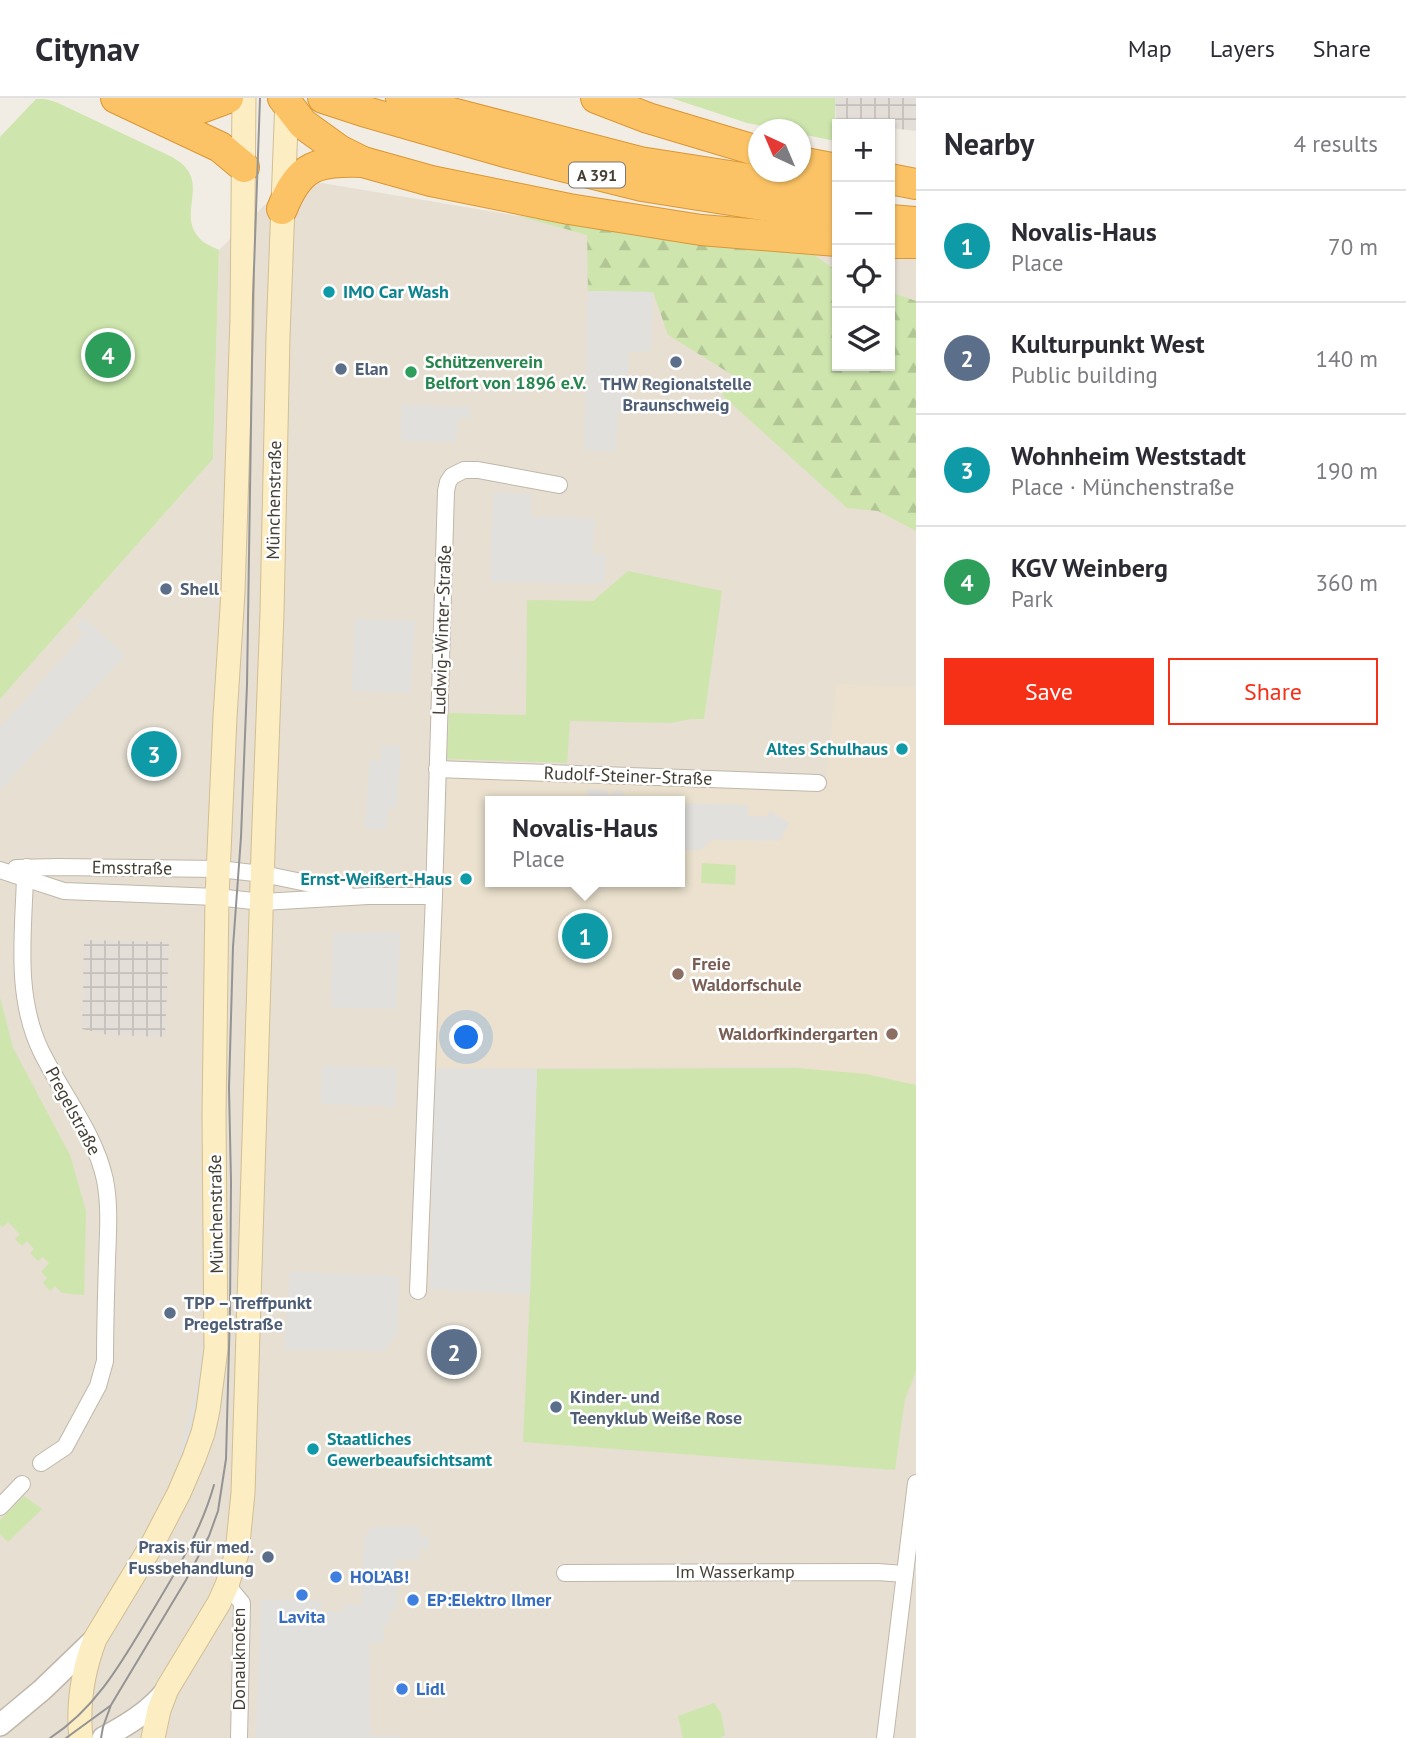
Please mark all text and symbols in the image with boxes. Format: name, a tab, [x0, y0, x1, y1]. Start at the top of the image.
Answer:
text: Citynav	[35, 27, 139, 70]
text: Map	[1128, 33, 1172, 64]
text: Layers	[1210, 33, 1275, 64]
text: Share	[1313, 33, 1371, 64]
north arrow	[748, 119, 811, 182]
map controls	[832, 119, 895, 371]
button: +	[832, 119, 895, 182]
text: Nearby	[944, 124, 1034, 163]
text: 4 results	[1294, 129, 1378, 158]
road number: A 391	[569, 162, 625, 188]
button: −	[832, 182, 895, 245]
text: Novalis-Haus	[1011, 215, 1157, 248]
text: 1	[960, 232, 974, 261]
text: 70 m	[1328, 232, 1378, 261]
button: locate	[832, 245, 895, 308]
text: Place	[1011, 248, 1064, 277]
place label: IMO Car Wash	[343, 280, 449, 303]
marker: IMO Car Wash	[321, 284, 337, 300]
button: layers	[832, 308, 895, 371]
text: Kulturpunkt West	[1011, 327, 1205, 360]
pin: 4	[85, 329, 131, 381]
text: 2	[960, 344, 974, 373]
text: 140 m	[1316, 344, 1378, 373]
place label: Schützenverein Belfort von 1896 e.V.	[425, 350, 586, 394]
marker: THW Regionalstelle Braunschweig	[668, 354, 684, 370]
place label: Elan	[355, 357, 388, 380]
text: Public building	[1011, 360, 1158, 389]
marker: Elan	[333, 361, 349, 377]
marker: Schützenverein Belfort von 1896 e.V.	[403, 364, 419, 380]
place label: THW Regionalstelle Braunschweig	[600, 372, 752, 416]
text: Wohnheim Weststadt	[1011, 439, 1246, 472]
street label: Münchenstraße	[261, 440, 286, 560]
text: 3	[960, 456, 974, 485]
text: 190 m	[1316, 456, 1378, 485]
text: Place · Münchenstraße	[1011, 472, 1234, 501]
street label: Ludwig-Winter-Straße	[427, 545, 456, 715]
text: KGV Weinberg	[1011, 551, 1168, 584]
text: 4	[960, 568, 974, 597]
text: 360 m	[1316, 568, 1378, 597]
place label: Shell	[180, 577, 220, 600]
marker: Shell	[158, 581, 174, 597]
text: Park	[1011, 584, 1053, 613]
button: Save	[944, 658, 1154, 725]
button: Share	[1168, 658, 1378, 725]
pin: 3	[131, 728, 177, 780]
place label: Altes Schulhaus	[766, 737, 888, 760]
marker: Altes Schulhaus	[894, 741, 910, 757]
street label: Rudolf-Steiner-Straße	[543, 761, 713, 790]
popup	[485, 796, 685, 887]
text: Novalis-Haus	[512, 811, 658, 844]
text: Place	[512, 844, 565, 873]
street label: Emsstraße	[92, 855, 172, 880]
place label: Ernst-Weißert-Haus	[300, 867, 452, 890]
marker: Ernst-Weißert-Haus	[458, 871, 474, 887]
pin: 1	[562, 910, 608, 962]
place label: Freie Waldorfschule	[692, 952, 802, 996]
marker: Freie Waldorfschule	[670, 966, 686, 982]
your location	[449, 1020, 483, 1054]
place label: Waldorfkindergarten	[718, 1022, 878, 1045]
marker: Waldorfkindergarten	[884, 1026, 900, 1042]
street label: Pregelstraße	[40, 1063, 106, 1159]
street label: Münchenstraße	[203, 1154, 228, 1274]
place label: TPP – Treffpunkt Pregelstraße	[184, 1291, 313, 1335]
marker: TPP – Treffpunkt Pregelstraße	[162, 1305, 178, 1321]
pin: 2	[431, 1326, 477, 1378]
place label: Kinder- und Teenyklub Weiße Rose	[570, 1385, 742, 1429]
marker: Kinder- und Teenyklub Weiße Rose	[548, 1399, 564, 1415]
place label: Staatliches Gewerbeaufsichtsamt	[327, 1427, 493, 1471]
marker: Staatliches Gewerbeaufsichtsamt	[305, 1441, 321, 1457]
place label: Praxis für med. Fussbehandlung	[129, 1535, 254, 1579]
marker: Praxis für med. Fussbehandlung	[260, 1549, 276, 1565]
street label: Im Wasserkamp	[675, 1560, 795, 1583]
place label: HOL’AB!	[350, 1565, 409, 1588]
marker: HOL’AB!	[328, 1569, 344, 1585]
marker: Lavita	[294, 1587, 310, 1603]
place label: EP:Elektro Ilmer	[427, 1588, 552, 1611]
marker: EP:Elektro Ilmer	[405, 1592, 421, 1608]
place label: Lavita	[279, 1605, 325, 1628]
street label: Donauknoten	[227, 1608, 250, 1710]
place label: Lidl	[416, 1677, 446, 1700]
marker: Lidl	[394, 1681, 410, 1697]

